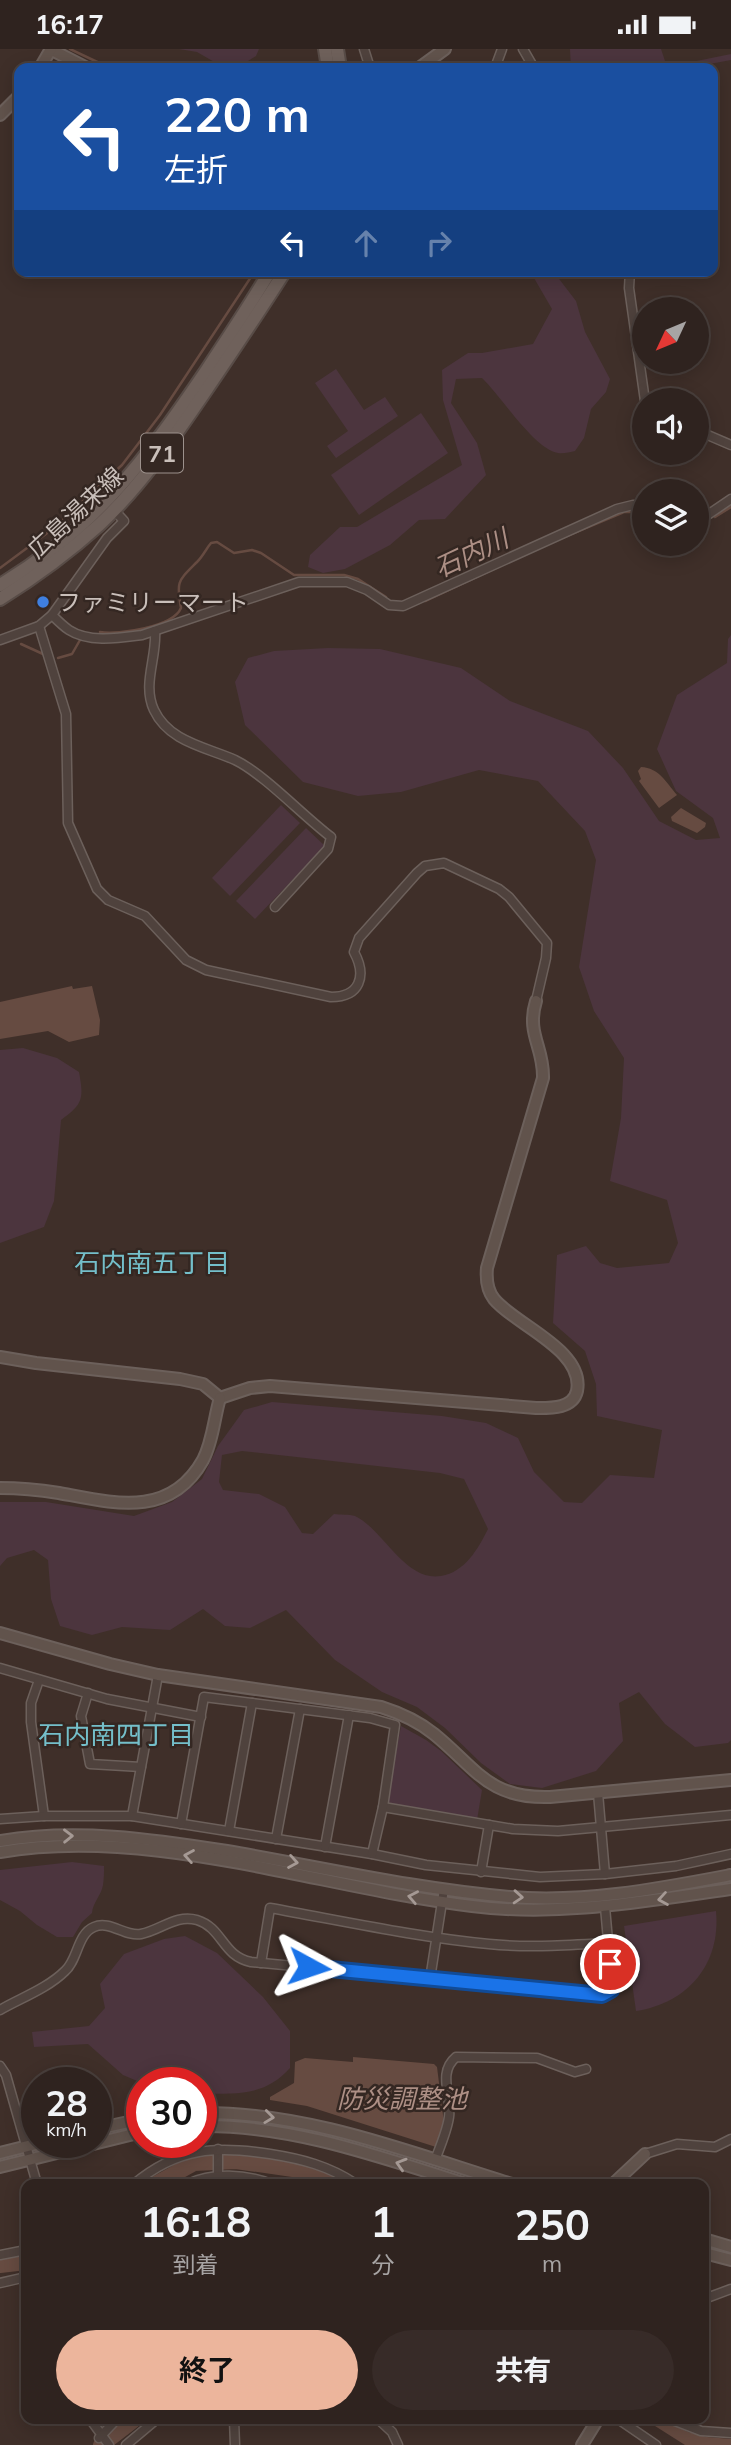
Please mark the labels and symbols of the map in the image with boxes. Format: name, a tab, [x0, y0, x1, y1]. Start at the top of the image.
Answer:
north arrow	[632, 297, 709, 375]
road number: 71	[141, 433, 183, 473]
street label: 広島湯来線	[21, 460, 129, 564]
water label: 石内川	[429, 520, 516, 584]
place label: ファミリーマート	[57, 587, 249, 617]
marker: ファミリーマート	[35, 594, 51, 610]
district label: 石内南五丁目	[74, 1246, 230, 1279]
district label: 石内南四丁目	[38, 1718, 194, 1751]
one-way arrow	[63, 1828, 74, 1844]
one-way arrow	[183, 1849, 195, 1864]
one-way arrow	[287, 1854, 299, 1869]
one-way arrow	[407, 1890, 419, 1905]
one-way arrow	[513, 1890, 524, 1905]
one-way arrow	[658, 1891, 669, 1906]
position arrow	[272, 1930, 346, 2004]
pin	[580, 1934, 640, 1994]
speed limit sign: 30	[126, 2067, 217, 2158]
water label: 防災調整池	[337, 2082, 470, 2115]
one-way arrow	[263, 2109, 275, 2124]
one-way arrow	[395, 2158, 408, 2172]

